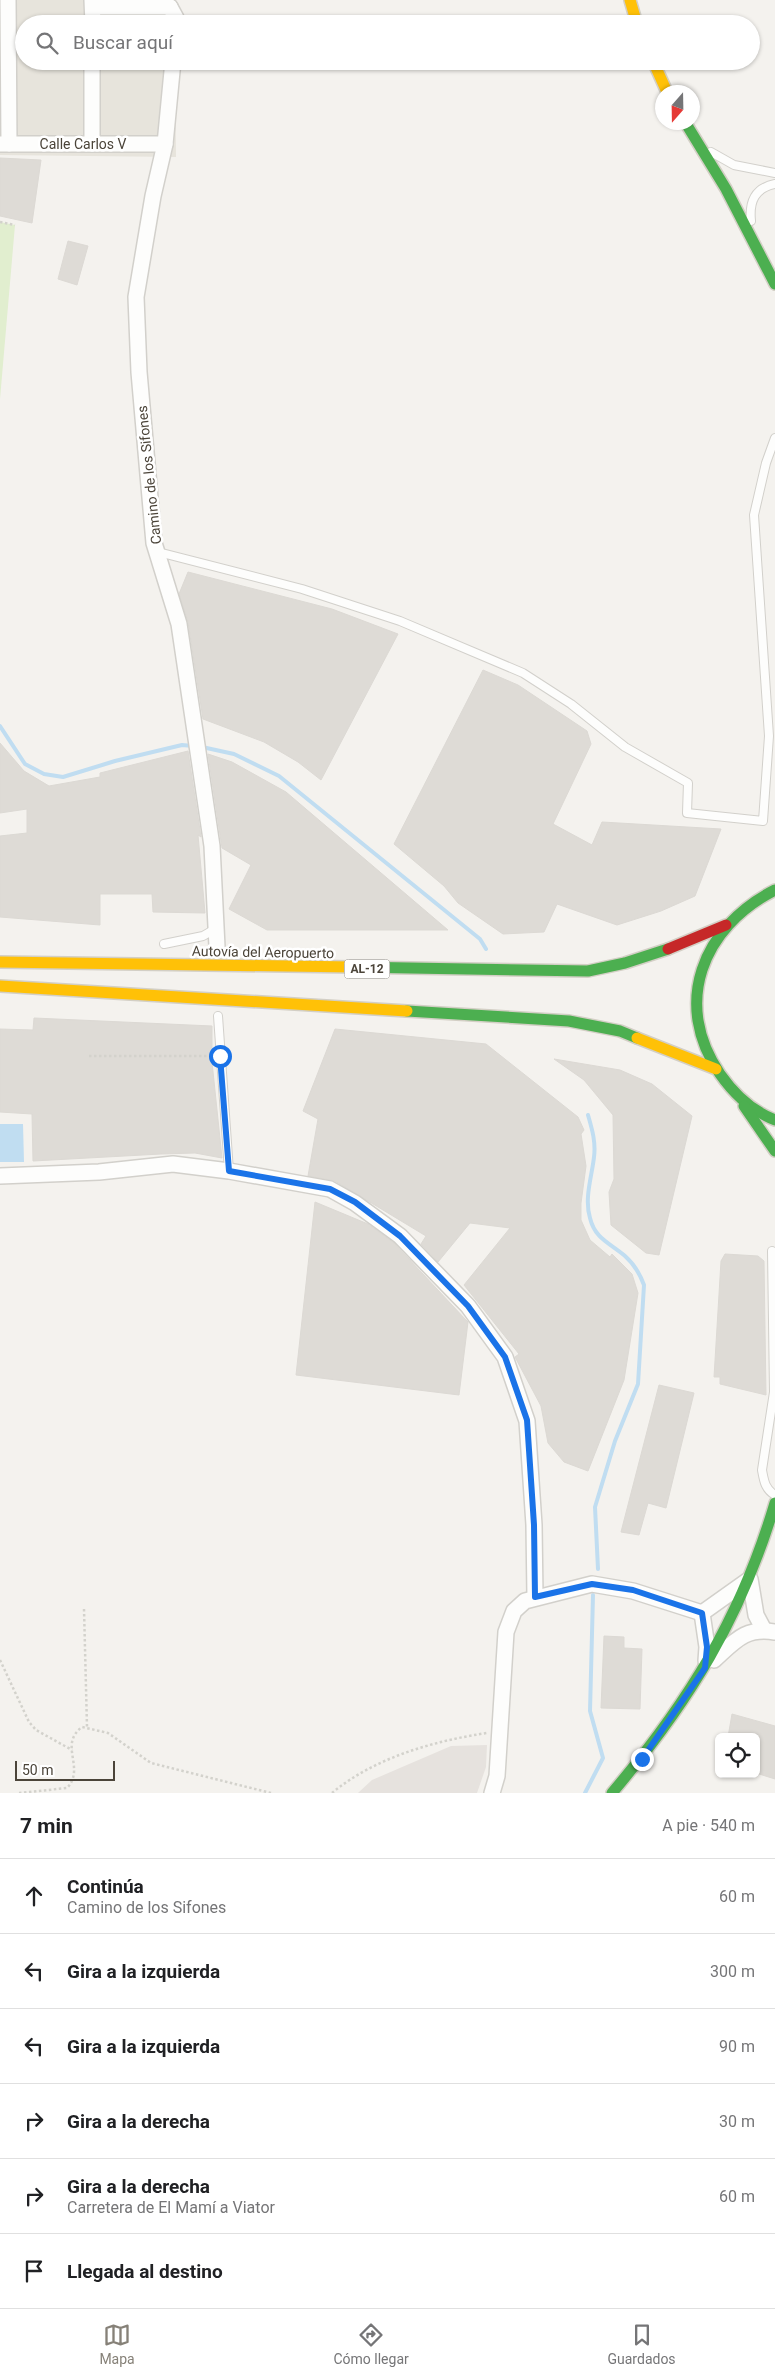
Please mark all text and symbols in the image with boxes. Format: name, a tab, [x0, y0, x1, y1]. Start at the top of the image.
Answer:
search box	[15, 15, 760, 70]
icon: search	[33, 29, 61, 57]
text: Buscar aquí	[73, 31, 173, 54]
north arrow	[655, 85, 700, 130]
street label: Calle Carlos V	[40, 136, 127, 152]
street label: Camino de los Sifones	[134, 405, 164, 545]
street label: Autovía del Aeropuerto	[192, 943, 334, 961]
road number: AL-12	[344, 960, 390, 979]
route start	[209, 1045, 232, 1068]
map controls	[715, 1733, 760, 1778]
button: locate	[715, 1733, 760, 1778]
route end	[631, 1748, 654, 1771]
scale bar	[15, 1758, 115, 1781]
text: 50 m	[22, 1762, 54, 1778]
text: 7 min	[20, 1814, 73, 1838]
text: A pie · 540 m	[662, 1816, 755, 1835]
text: Continúa	[67, 1875, 144, 1898]
icon: ahead	[20, 1882, 48, 1910]
text: 60 m	[719, 1887, 755, 1906]
text: Camino de los Sifones	[67, 1898, 226, 1917]
icon: left	[20, 1957, 48, 1985]
text: Gira a la izquierda	[67, 1960, 220, 1983]
text: 300 m	[710, 1962, 755, 1981]
icon: left	[20, 2032, 48, 2060]
text: Gira a la izquierda	[67, 2035, 220, 2058]
text: 90 m	[719, 2037, 755, 2056]
icon: right	[20, 2107, 48, 2135]
text: Gira a la derecha	[67, 2110, 210, 2133]
text: 30 m	[719, 2112, 755, 2131]
text: Gira a la derecha	[67, 2175, 210, 2198]
icon: right	[20, 2182, 48, 2210]
text: 60 m	[719, 2187, 755, 2206]
text: Carretera de El Mamí a Viator	[67, 2198, 275, 2217]
icon: arrive	[20, 2257, 48, 2285]
text: Llegada al destino	[67, 2260, 223, 2283]
tab: Mapa	[99, 2321, 135, 2367]
tab: Cómo llegar	[333, 2321, 409, 2367]
tab: Guardados	[608, 2321, 676, 2367]

